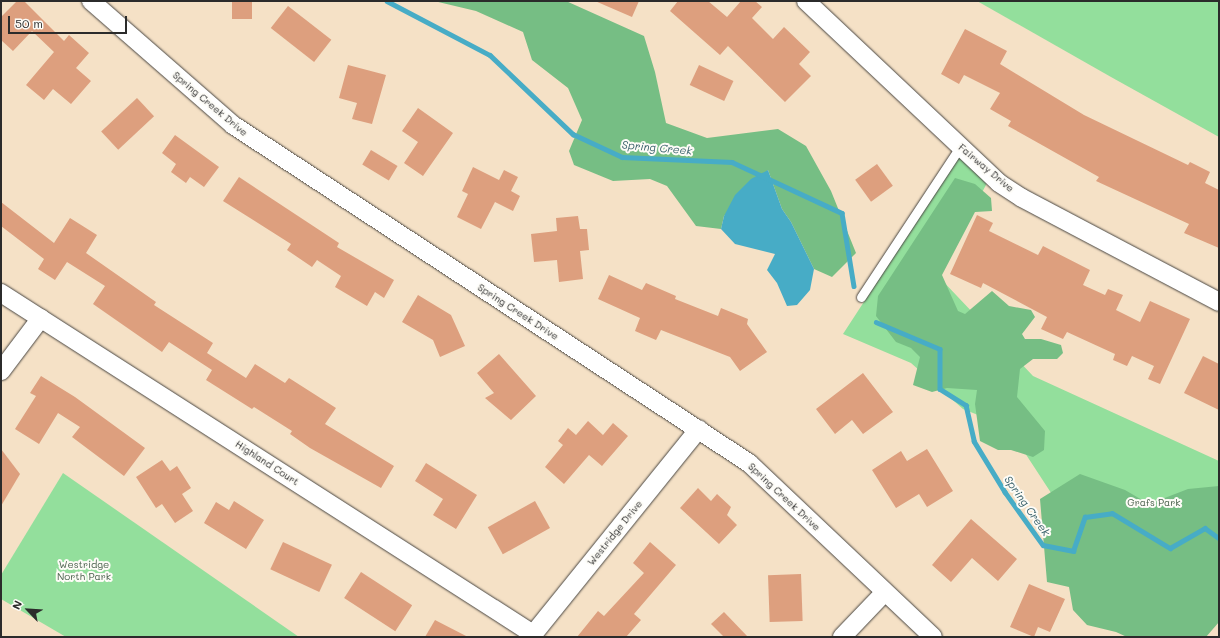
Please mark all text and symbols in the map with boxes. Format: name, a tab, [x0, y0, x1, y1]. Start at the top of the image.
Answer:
scale bar	[10, 8, 129, 34]
text: 50 m	[15, 15, 43, 31]
street label: Spring Creek Drive	[170, 69, 250, 139]
water label: Spring Creek	[621, 138, 693, 158]
street label: Fairway Drive	[956, 141, 1016, 195]
street label: Spring Creek Drive	[475, 281, 561, 343]
street label: Highland Court	[233, 438, 301, 488]
street label: Spring Creek Drive	[746, 461, 822, 533]
water label: Spring Creek	[1001, 473, 1053, 539]
park label: Grafs Park	[1127, 497, 1181, 509]
street label: Westridge Drive	[585, 498, 645, 568]
park label: Westridge North Park	[57, 558, 111, 582]
north arrow	[8, 590, 48, 630]
text: N	[8, 598, 25, 612]

